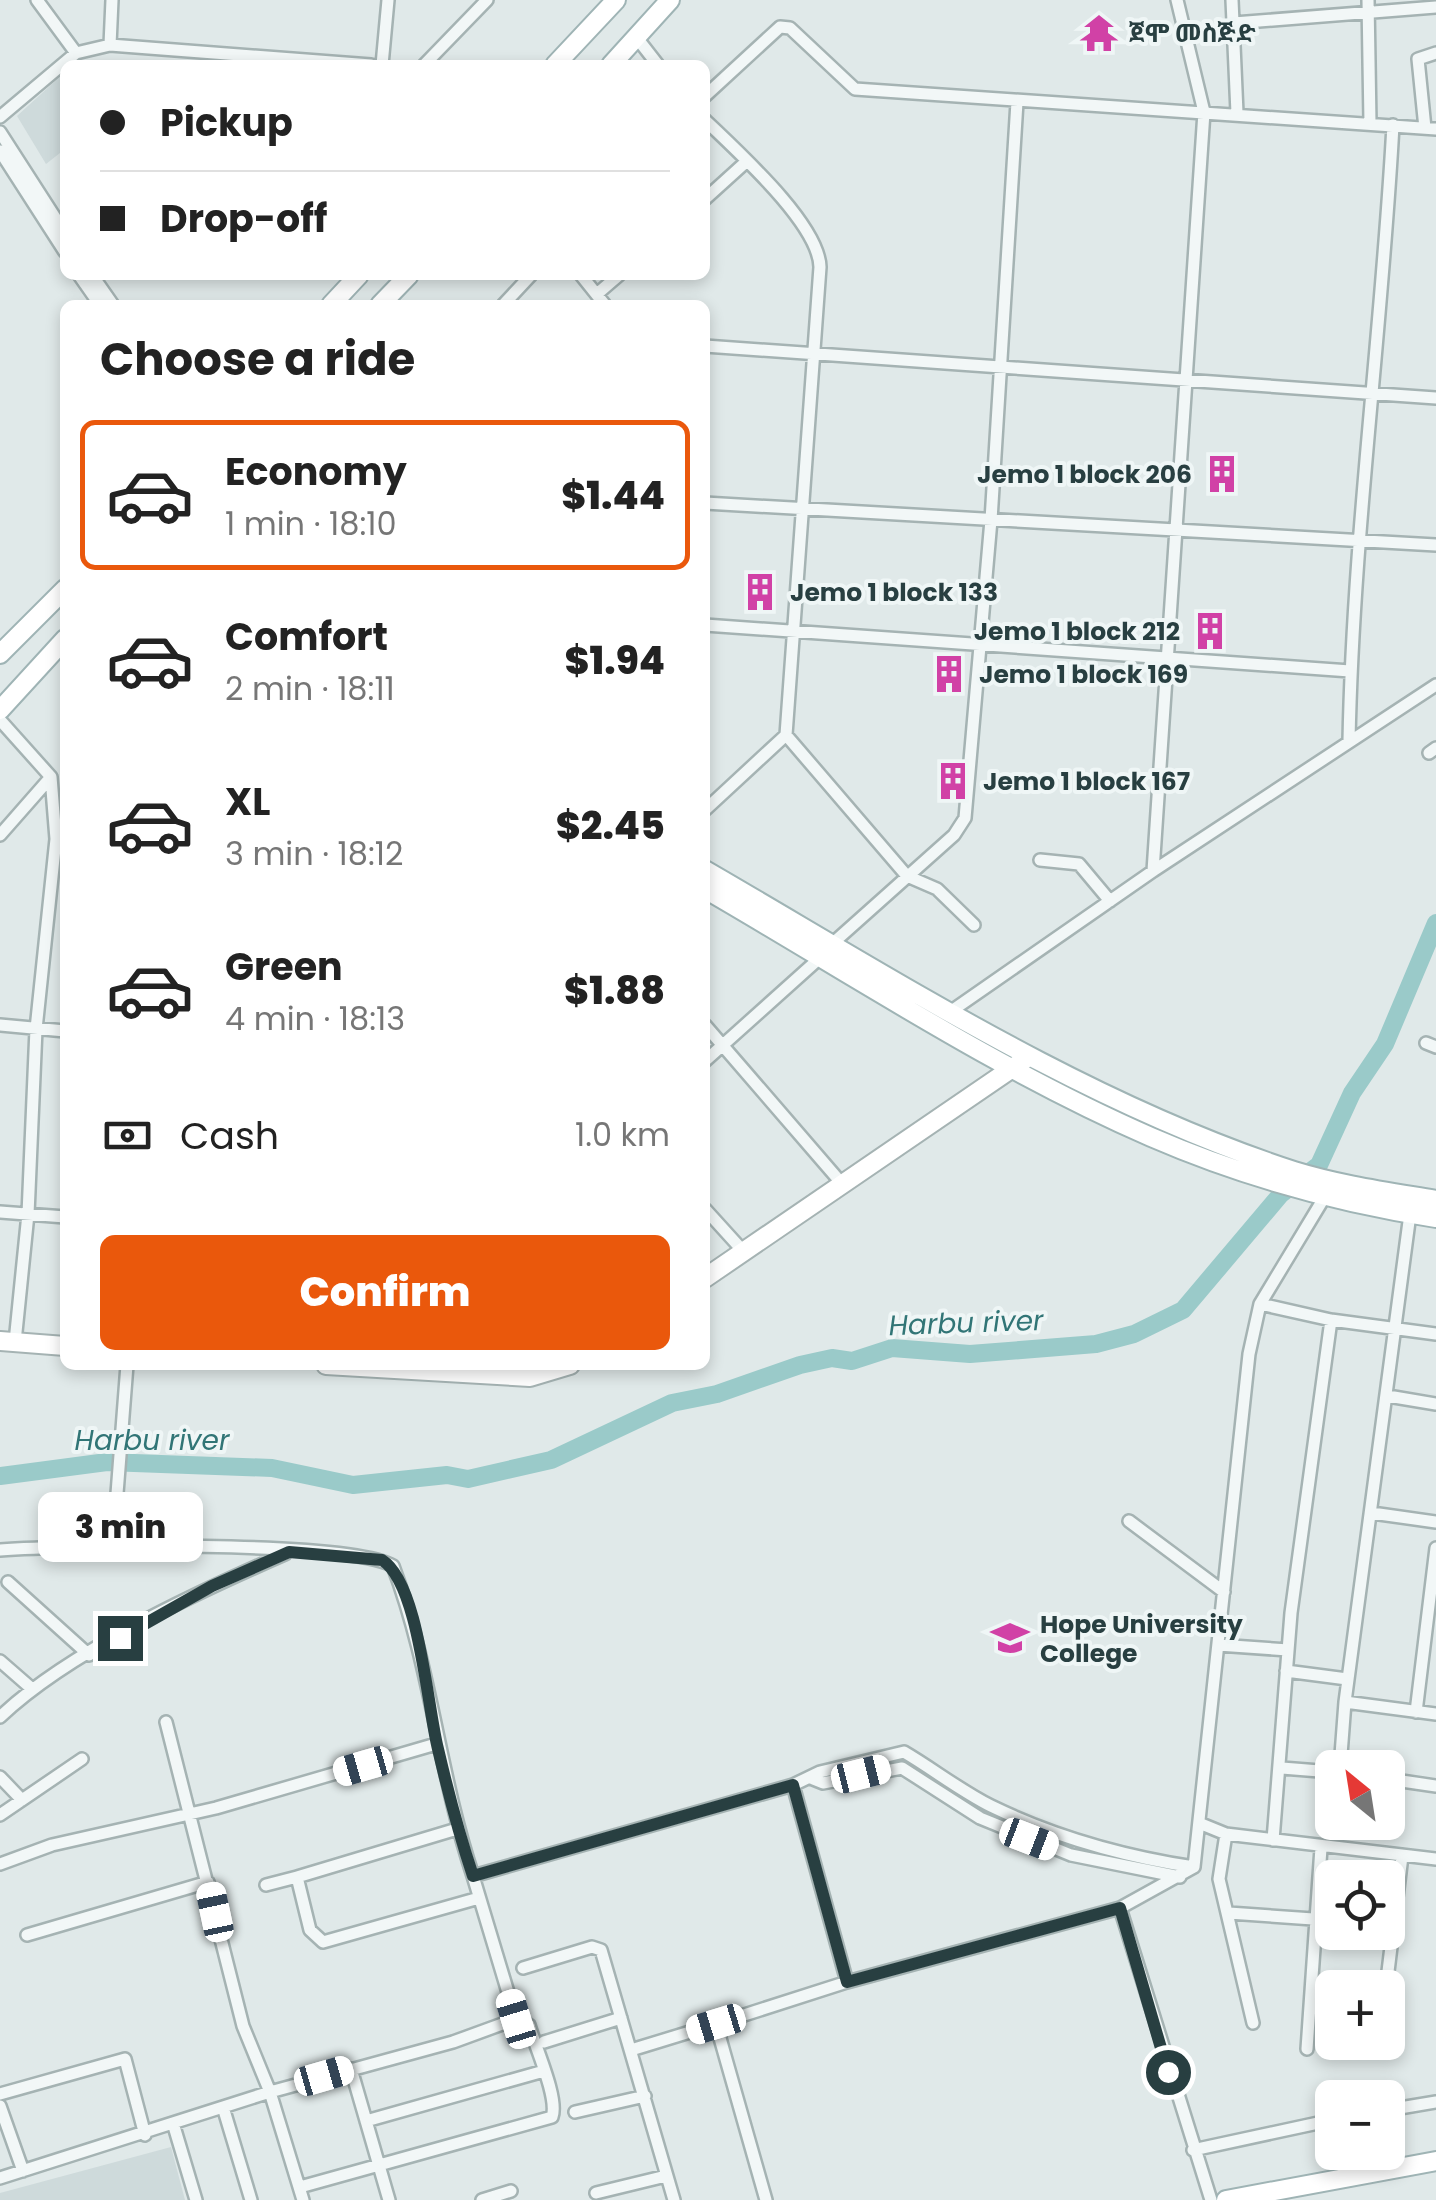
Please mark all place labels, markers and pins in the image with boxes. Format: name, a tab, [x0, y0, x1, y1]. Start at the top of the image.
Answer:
temple icon: ጀሞ መስጅድ	[1078, 12, 1120, 54]
place label: ጀሞ መስጅድ	[1129, 16, 1256, 51]
building icon: Jemo 1 block 206	[1201, 453, 1243, 495]
place label: Jemo 1 block 206	[977, 457, 1192, 492]
building icon: Jemo 1 block 133	[739, 571, 781, 613]
place label: Jemo 1 block 133	[790, 575, 998, 610]
building icon: Jemo 1 block 212	[1189, 610, 1231, 652]
place label: Jemo 1 block 212	[974, 614, 1180, 649]
building icon: Jemo 1 block 169	[928, 653, 970, 695]
place label: Jemo 1 block 169	[979, 657, 1188, 692]
building icon: Jemo 1 block 167	[932, 760, 974, 802]
place label: Jemo 1 block 167	[983, 764, 1190, 799]
place label: Hope University College	[1040, 1607, 1243, 1671]
school or university icon: Hope University College	[989, 1617, 1031, 1659]

